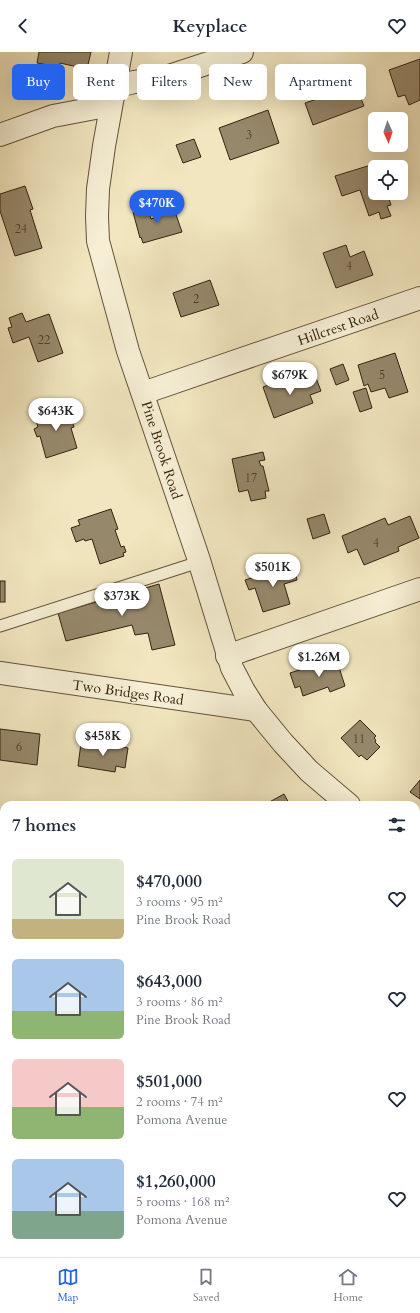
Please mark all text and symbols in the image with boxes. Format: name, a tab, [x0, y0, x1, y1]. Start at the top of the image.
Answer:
text: Keyplace	[173, 14, 247, 39]
icon: back	[12, 15, 34, 37]
icon: heart	[386, 15, 408, 37]
chip: Buy	[12, 64, 65, 100]
chip: Rent	[73, 64, 129, 100]
chip: Filters	[137, 64, 201, 100]
chip: New	[209, 64, 267, 100]
chip: Apartment	[275, 64, 366, 100]
north arrow	[368, 112, 408, 152]
map controls	[368, 112, 408, 200]
house number: 3	[246, 127, 252, 143]
button: locate	[368, 160, 408, 200]
pin: $470K	[129, 190, 185, 224]
text: $470K	[138, 194, 176, 212]
house number: 24	[15, 221, 27, 237]
house number: 4	[346, 258, 352, 274]
house number: 2	[193, 291, 199, 307]
street label: Hillcrest Road	[295, 305, 382, 350]
house number: 22	[38, 332, 50, 348]
pin: $679K	[262, 362, 318, 396]
text: $679K	[271, 366, 309, 384]
house number: 5	[379, 367, 385, 383]
pin: $643K	[28, 398, 84, 432]
street label: Pine Brook Road	[137, 399, 186, 502]
text: $643K	[37, 402, 75, 420]
house number: 17	[245, 470, 257, 486]
house number: 4	[373, 535, 379, 551]
pin: $501K	[245, 554, 301, 588]
text: $501K	[254, 558, 292, 576]
pin: $373K	[94, 583, 150, 617]
text: $373K	[103, 587, 141, 605]
pin: $1.26M	[286, 644, 352, 678]
text: $1.26M	[297, 648, 341, 666]
street label: Two Bridges Road	[71, 675, 185, 710]
pin: $458K	[75, 723, 131, 757]
text: $458K	[84, 727, 122, 745]
house number: 11	[353, 731, 365, 747]
house number: 6	[16, 739, 22, 755]
text: 7 homes	[12, 814, 76, 837]
icon: filters	[386, 814, 408, 836]
text: $470,000	[136, 870, 202, 893]
icon: home	[44, 875, 92, 923]
icon: heart	[386, 888, 408, 910]
text: 3 rooms · 95 m²	[136, 893, 223, 911]
text: Pine Brook Road	[136, 911, 231, 929]
text: $643,000	[136, 970, 202, 993]
icon: home	[44, 975, 92, 1023]
icon: heart	[386, 988, 408, 1010]
text: 3 rooms · 86 m²	[136, 993, 223, 1011]
text: Pine Brook Road	[136, 1011, 231, 1029]
text: $501,000	[136, 1070, 202, 1093]
icon: home	[44, 1075, 92, 1123]
icon: heart	[386, 1088, 408, 1110]
text: 2 rooms · 74 m²	[136, 1093, 223, 1111]
text: Pomona Avenue	[136, 1111, 227, 1129]
text: $1,260,000	[136, 1170, 216, 1193]
icon: home	[44, 1175, 92, 1223]
icon: heart	[386, 1188, 408, 1210]
text: 5 rooms · 168 m²	[136, 1193, 229, 1211]
text: Pomona Avenue	[136, 1211, 227, 1229]
tab: Map	[57, 1266, 79, 1305]
tab: Saved	[193, 1266, 220, 1305]
tab: Home	[334, 1266, 363, 1305]

